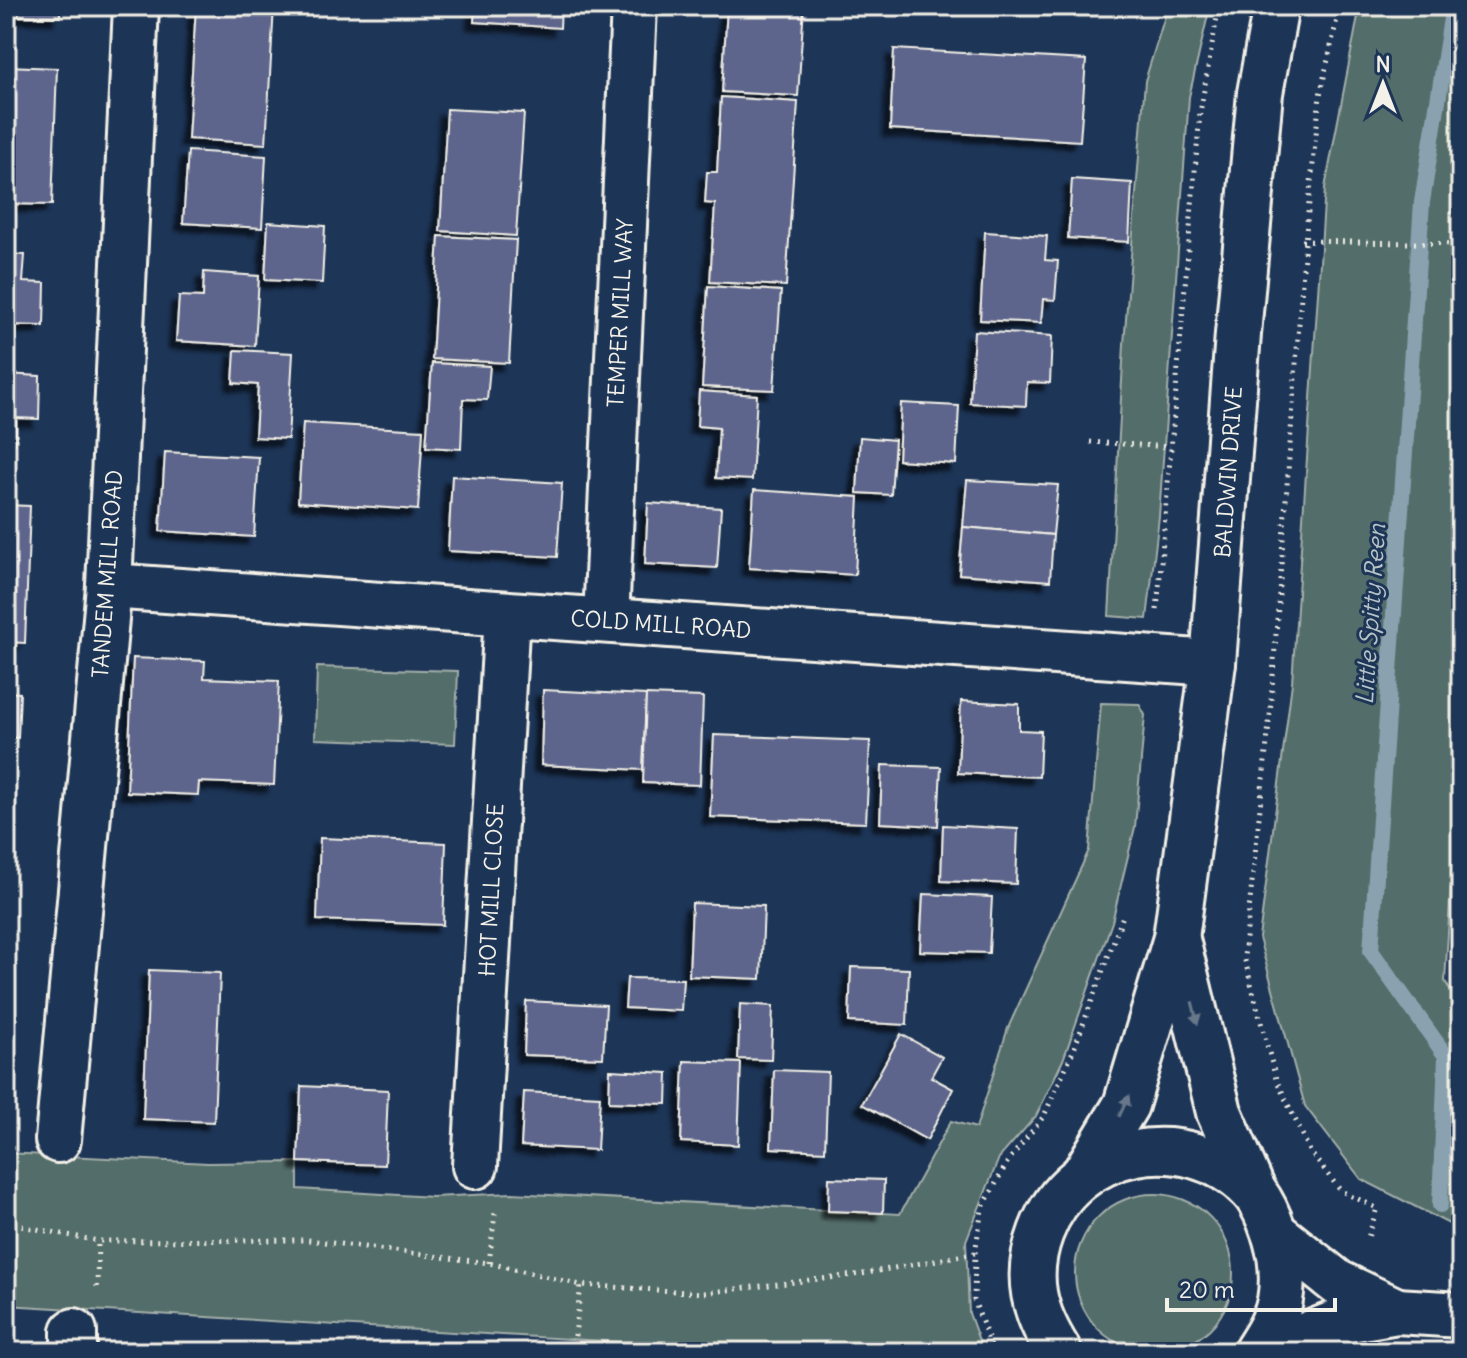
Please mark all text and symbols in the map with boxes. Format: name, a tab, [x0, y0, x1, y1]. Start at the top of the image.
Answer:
north arrow	[1343, 44, 1423, 124]
text: N	[1375, 50, 1391, 78]
street label: TEMPER MILL WAY	[601, 218, 639, 408]
street label: BALDWIN DRIVE	[1208, 385, 1248, 559]
street label: TANDEM MILL ROAD	[86, 469, 128, 679]
water label: Little Spitty Reen	[1349, 522, 1391, 705]
street label: COLD MILL ROAD	[570, 604, 752, 644]
street label: HOT MILL CLOSE	[472, 803, 510, 977]
one-way arrow	[1189, 1001, 1201, 1026]
one-way arrow	[1117, 1094, 1131, 1117]
scale bar	[1167, 1262, 1335, 1312]
text: 20 m	[1179, 1274, 1235, 1304]

